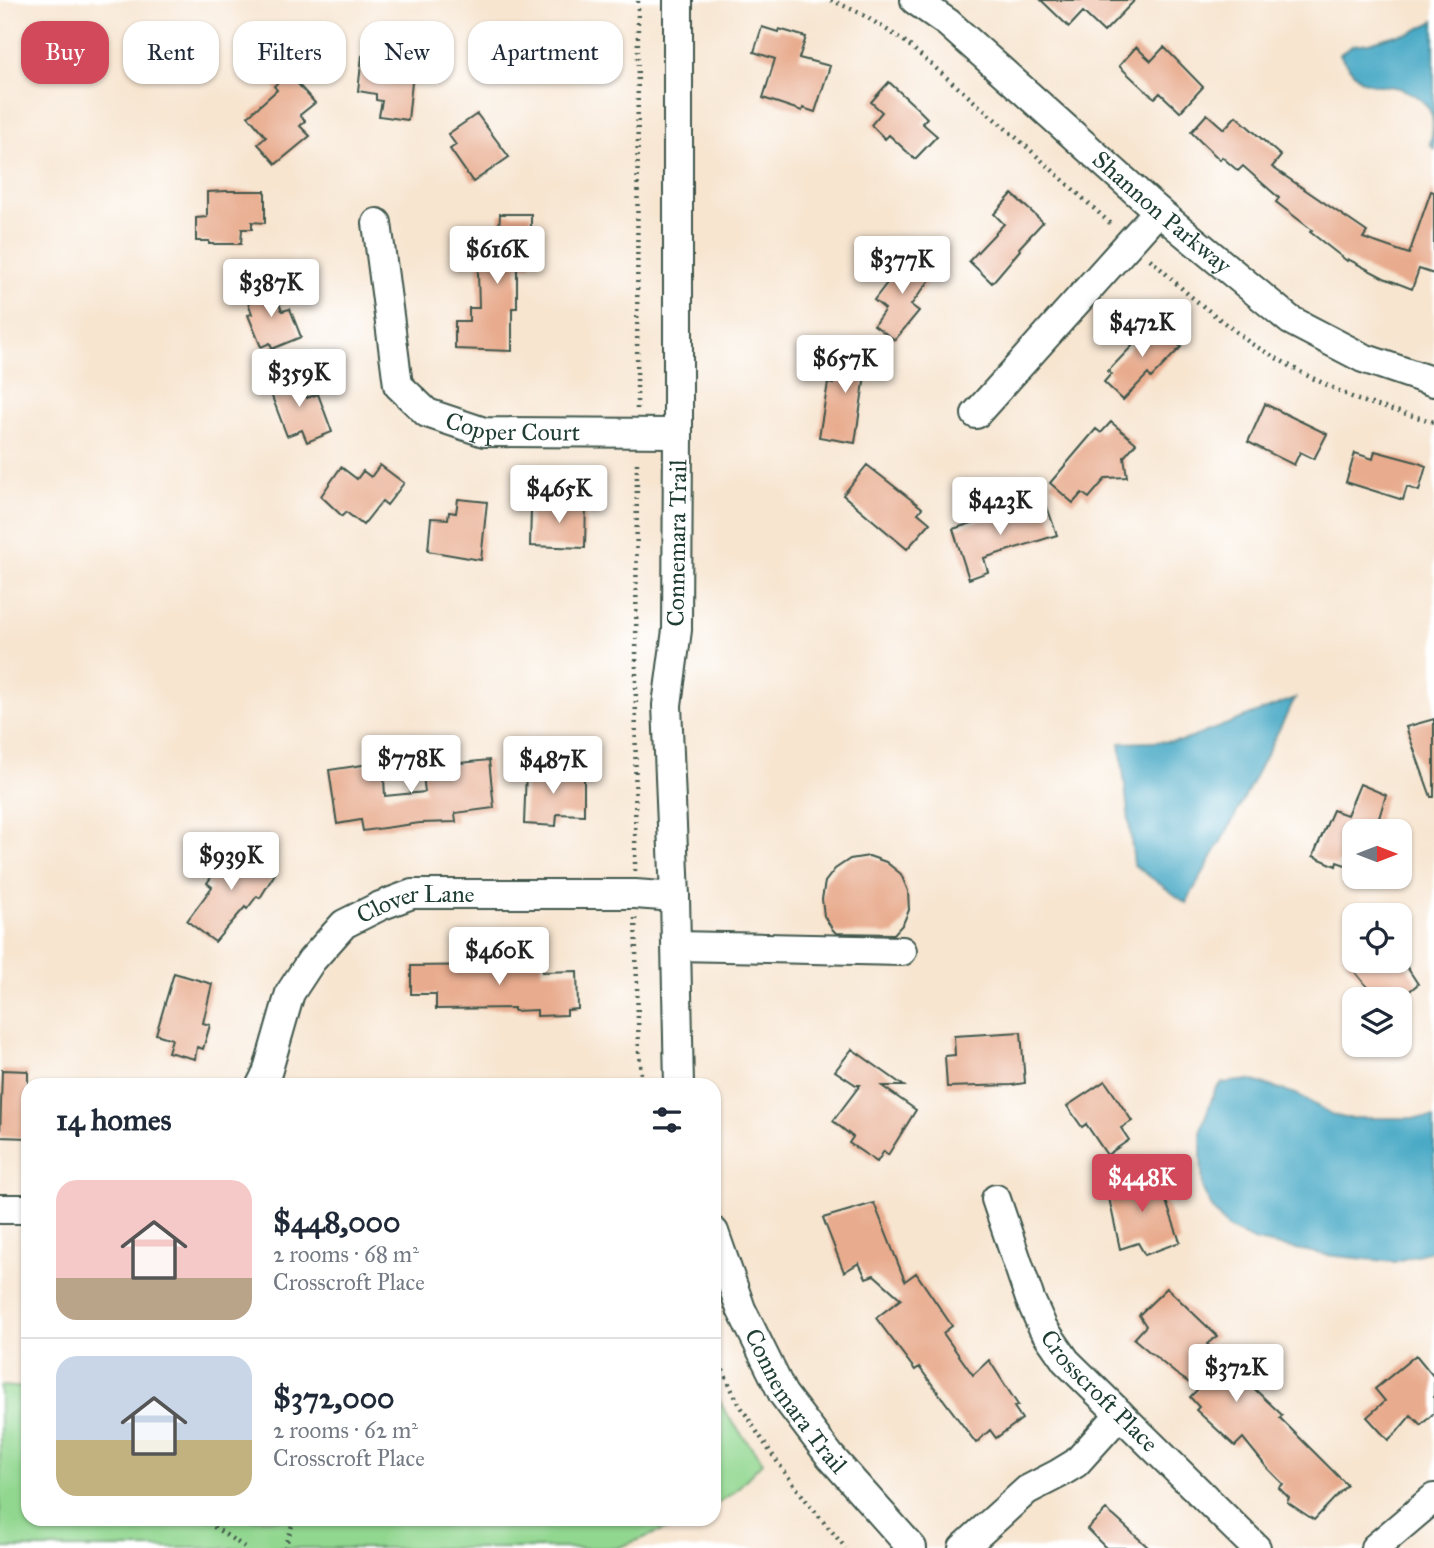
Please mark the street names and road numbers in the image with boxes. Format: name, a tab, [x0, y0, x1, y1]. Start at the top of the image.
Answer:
street label: Shannon Parkway	[1086, 144, 1238, 281]
street label: Copper Court	[442, 405, 581, 447]
street label: Connemara Trail	[661, 459, 693, 627]
street label: Clover Lane	[352, 879, 475, 930]
street label: Connemara Trail	[738, 1324, 854, 1480]
street label: Crosscroft Place	[1034, 1324, 1165, 1458]

